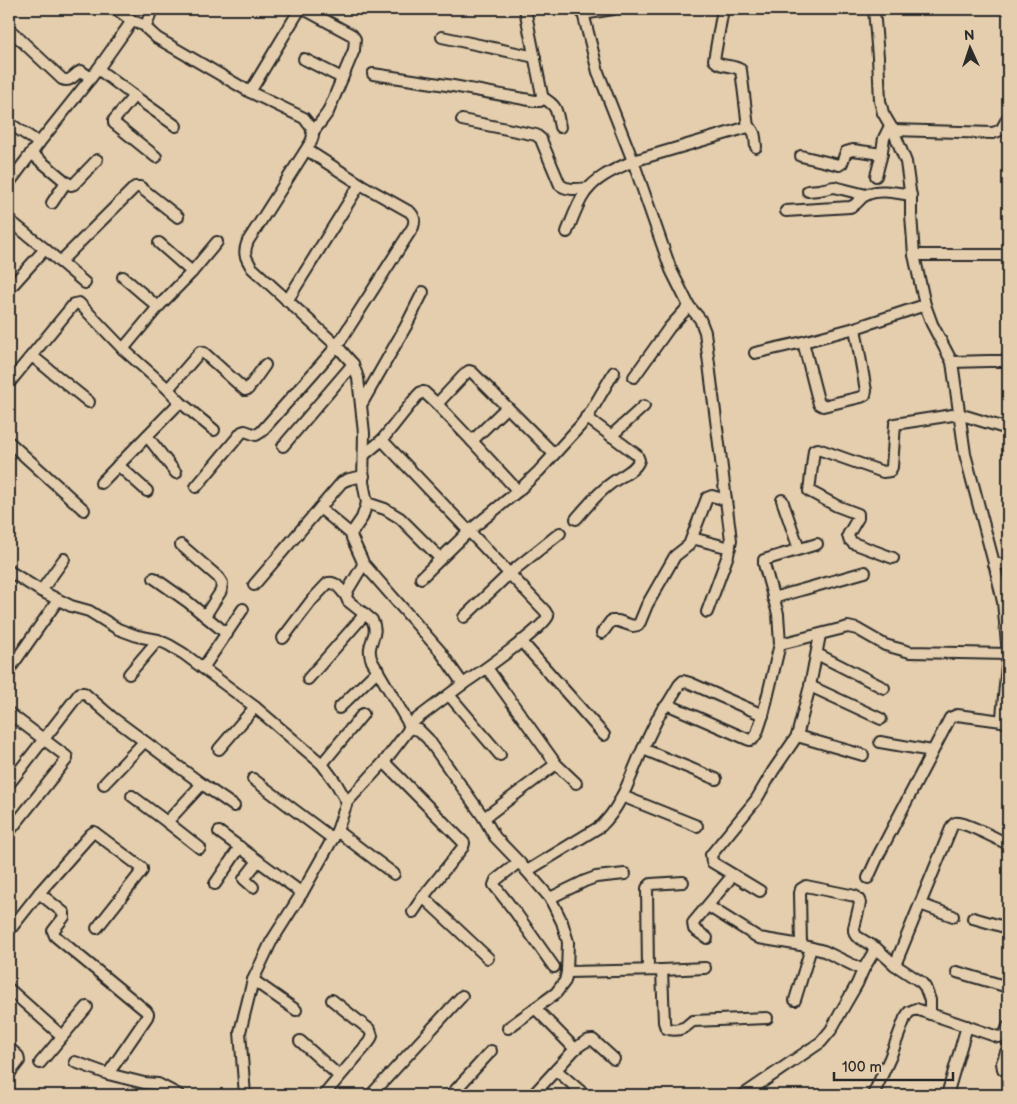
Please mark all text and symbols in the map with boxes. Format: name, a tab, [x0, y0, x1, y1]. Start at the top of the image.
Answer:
north arrow	[944, 22, 994, 72]
text: N	[964, 27, 975, 44]
scale bar	[834, 1049, 953, 1081]
text: 100 m	[842, 1058, 882, 1077]

